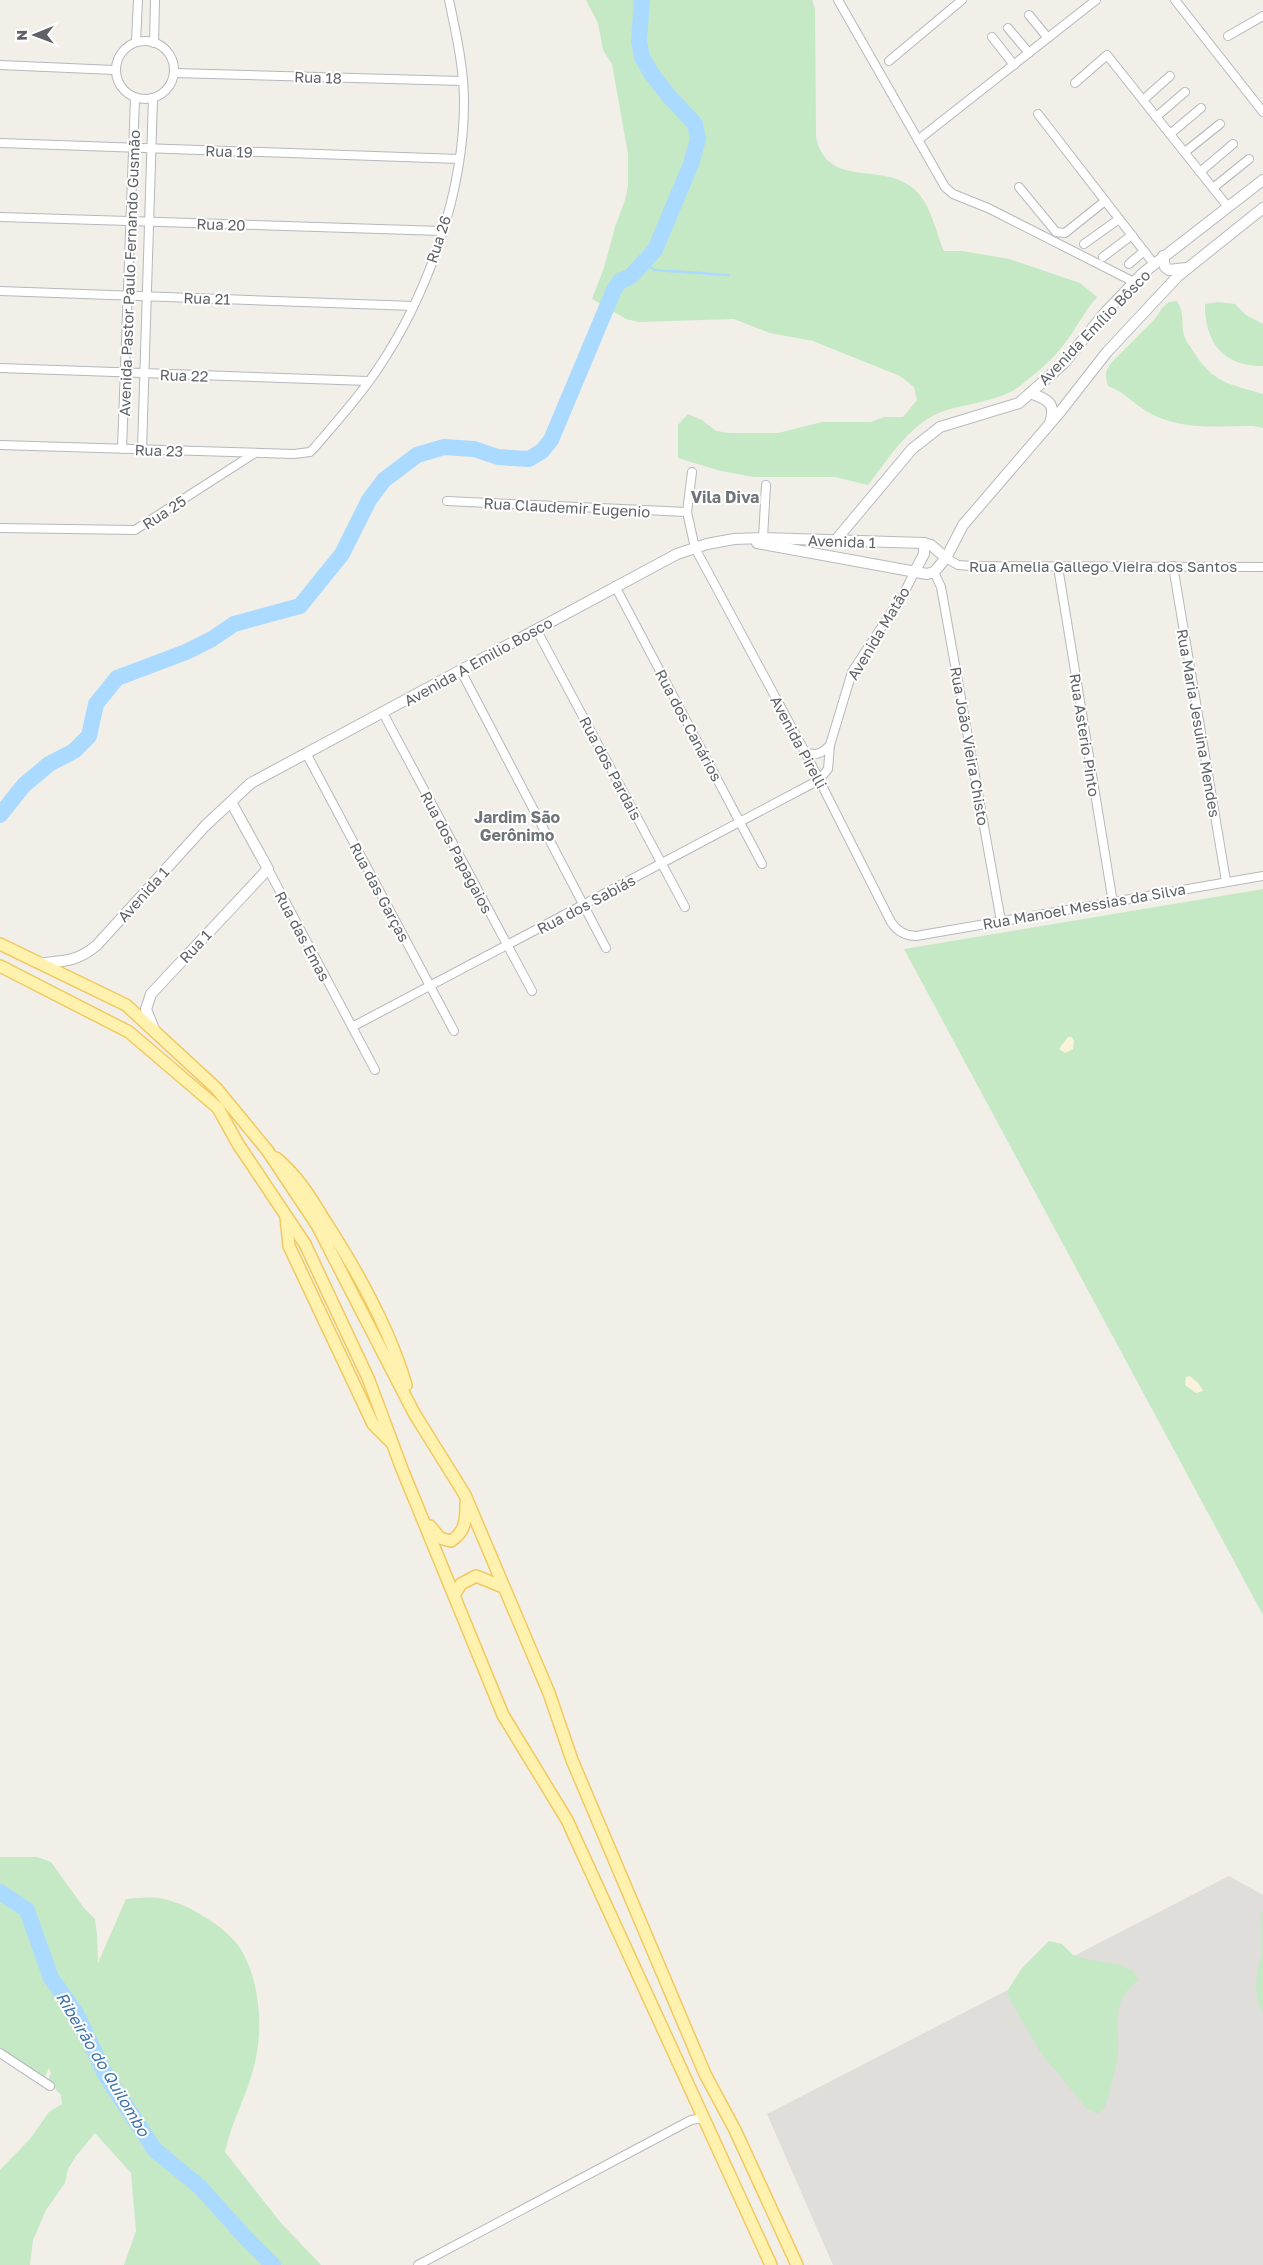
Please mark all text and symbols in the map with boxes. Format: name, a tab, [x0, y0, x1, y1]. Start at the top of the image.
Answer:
north arrow	[10, 10, 60, 60]
text: N	[13, 30, 30, 41]
street label: Rua 18	[294, 67, 342, 87]
street label: Avenida Pastor Paulo Fernando Gusmão	[115, 129, 143, 417]
street label: Rua 19	[205, 141, 253, 161]
street label: Rua 26	[422, 213, 454, 265]
street label: Rua 20	[196, 214, 246, 234]
street label: Avenida Emílio Bôsco	[1034, 266, 1154, 388]
street label: Rua 21	[183, 288, 231, 308]
street label: Rua 22	[159, 365, 209, 385]
street label: Rua 23	[134, 440, 184, 460]
district label: Vila Diva	[691, 487, 759, 507]
street label: Rua 25	[139, 491, 189, 533]
street label: Rua Claudemir Eugenio	[483, 494, 651, 520]
street label: Avenida 1	[808, 531, 876, 551]
street label: Rua Amelia Gallego Vieira dos Santos	[969, 557, 1237, 575]
street label: Avenida Matão	[843, 583, 913, 683]
street label: Avenida A Emilio Bosco	[401, 613, 555, 709]
street label: Rua Maria Jesuina Mendes	[1174, 627, 1224, 819]
street label: Rua João Vieira Chisto	[947, 665, 993, 827]
street label: Rua dos Canários	[652, 666, 726, 784]
street label: Rua Asterio Pinto	[1066, 672, 1104, 798]
street label: Avenida Pirelli	[767, 693, 831, 791]
street label: Rua dos Pardais	[576, 713, 646, 823]
street label: Rua dos Papagaios	[417, 788, 497, 916]
district label: Jardim São Gerônimo	[474, 807, 561, 845]
street label: Rua das Garças	[346, 839, 414, 945]
street label: Avenida 1	[114, 863, 172, 925]
street label: Rua dos Sabiás	[534, 870, 638, 938]
street label: Rua Manoel Messias da Silva	[981, 879, 1187, 933]
street label: Rua das Emas	[272, 888, 334, 984]
street label: Rua 1	[175, 926, 215, 966]
water label: Ribeirão do Quilombo	[52, 1988, 155, 2141]

